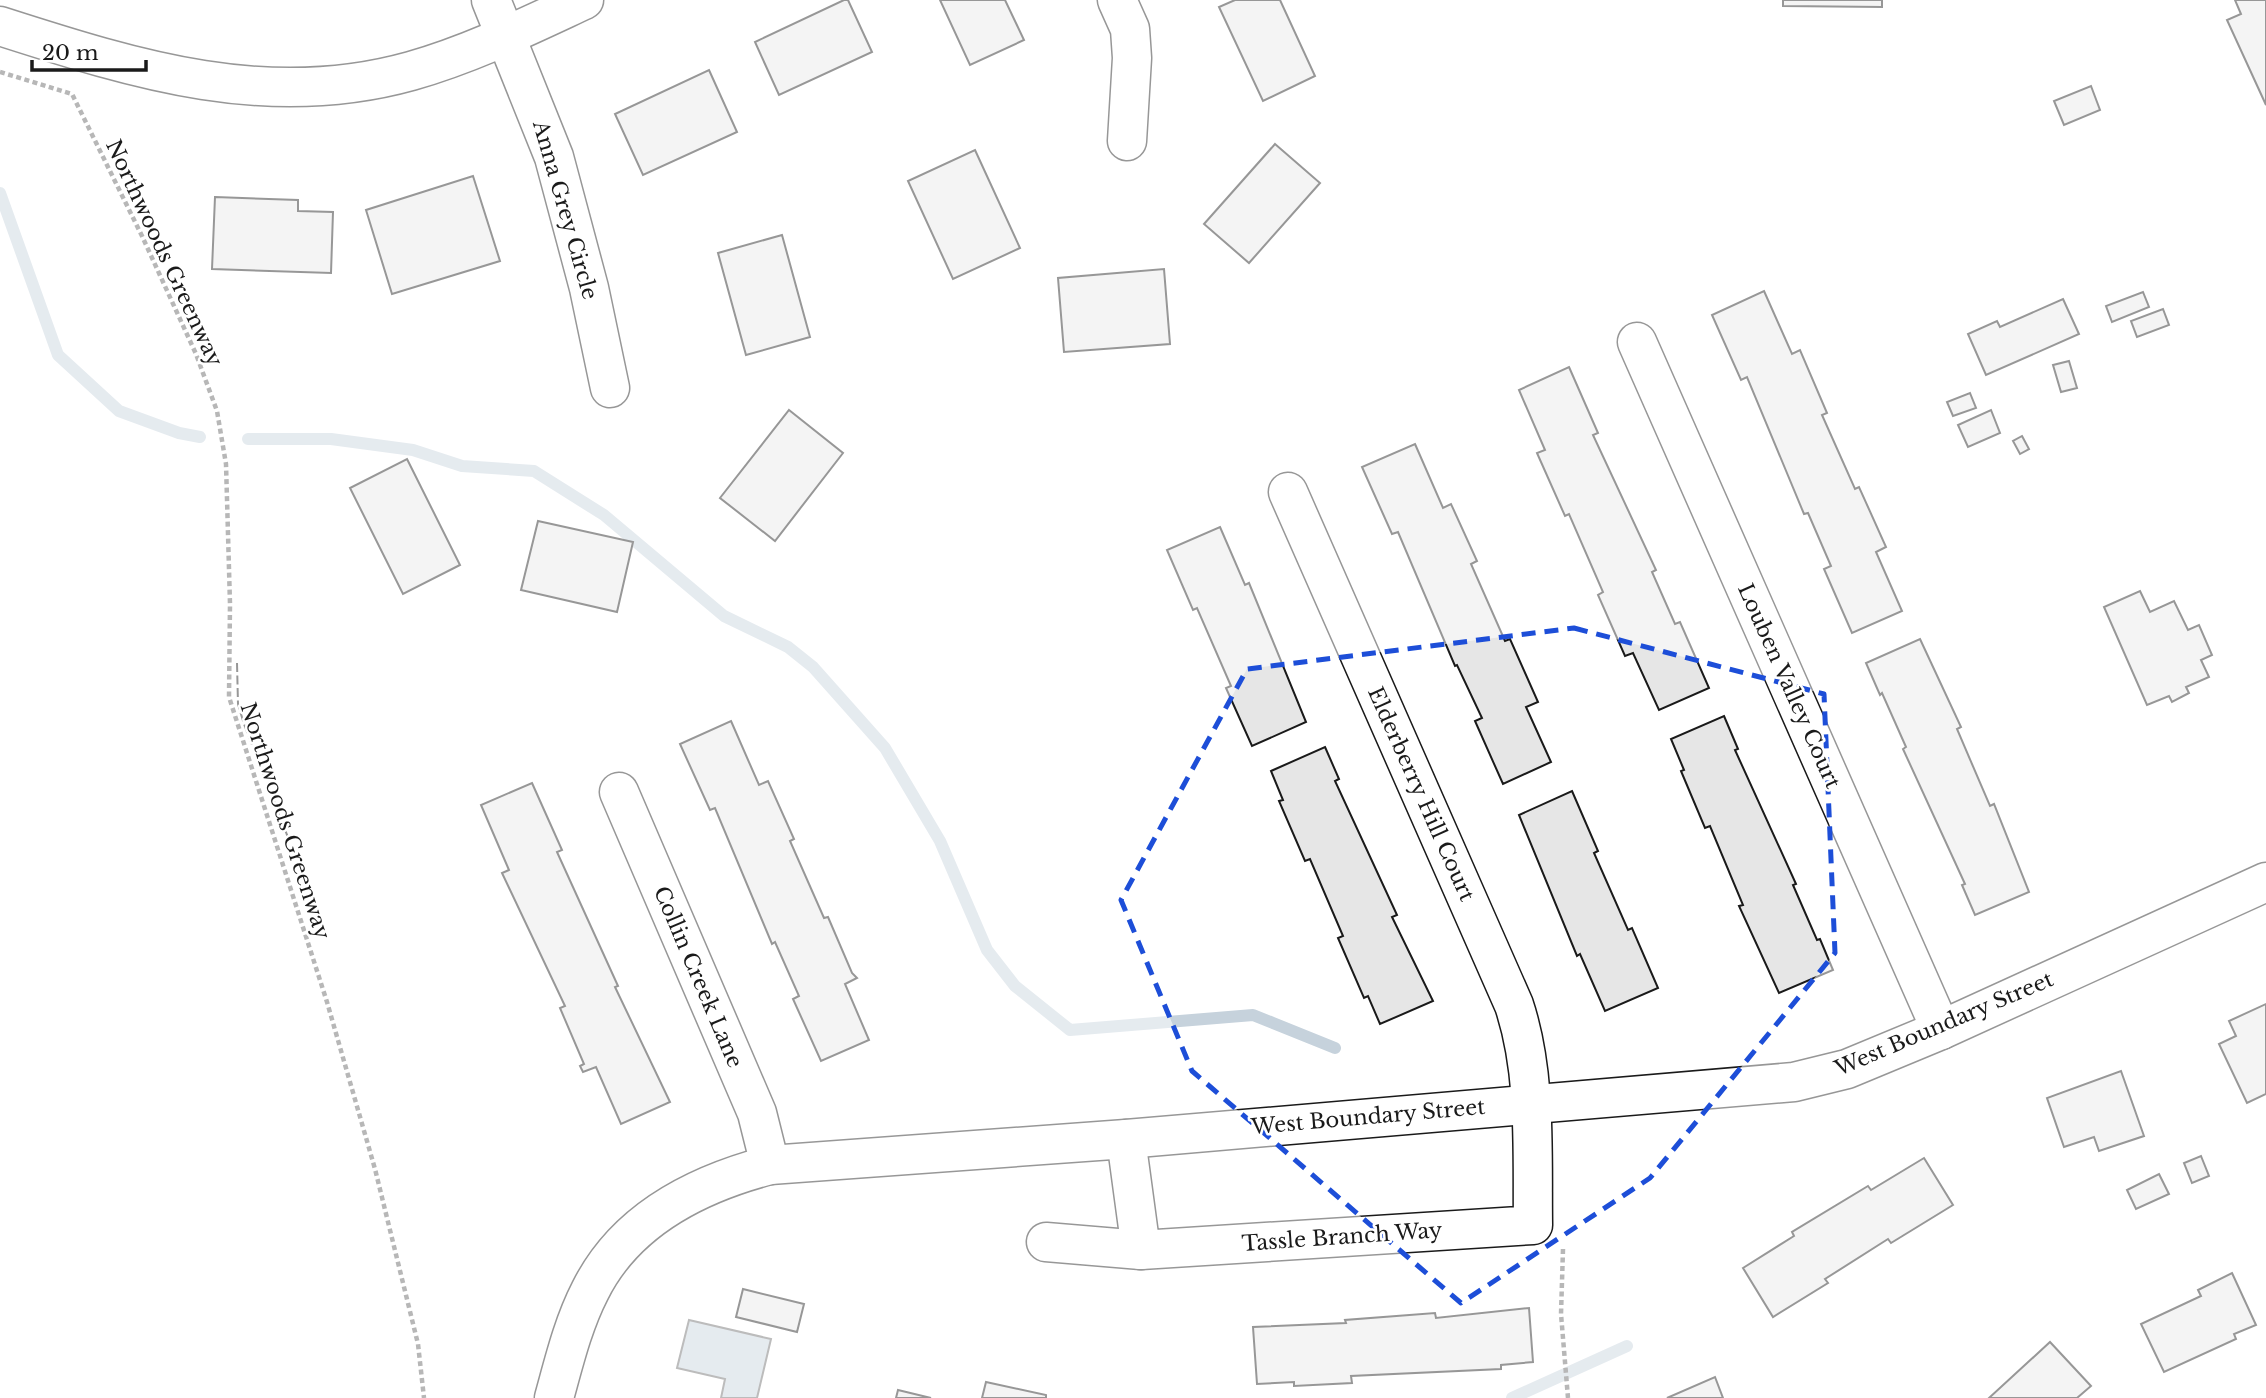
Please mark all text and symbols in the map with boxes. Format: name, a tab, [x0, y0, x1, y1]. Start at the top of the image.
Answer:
scale bar	[32, 28, 145, 72]
text: 20 m	[42, 40, 99, 66]
street label: Anna Grey Circle	[527, 116, 603, 303]
street label: Northwoods Greenway	[100, 135, 228, 371]
street label: Louben Valley Court	[1732, 580, 1846, 792]
street label: Elderberry Hill Court	[1362, 683, 1480, 905]
street label: Northwoods Greenway	[234, 699, 336, 943]
street label: Collin Creek Lane	[648, 882, 748, 1072]
street label: West Boundary Street	[1830, 966, 2057, 1082]
street label: West Boundary Street	[1249, 1094, 1486, 1140]
street label: Tassle Branch Way	[1241, 1217, 1444, 1257]

